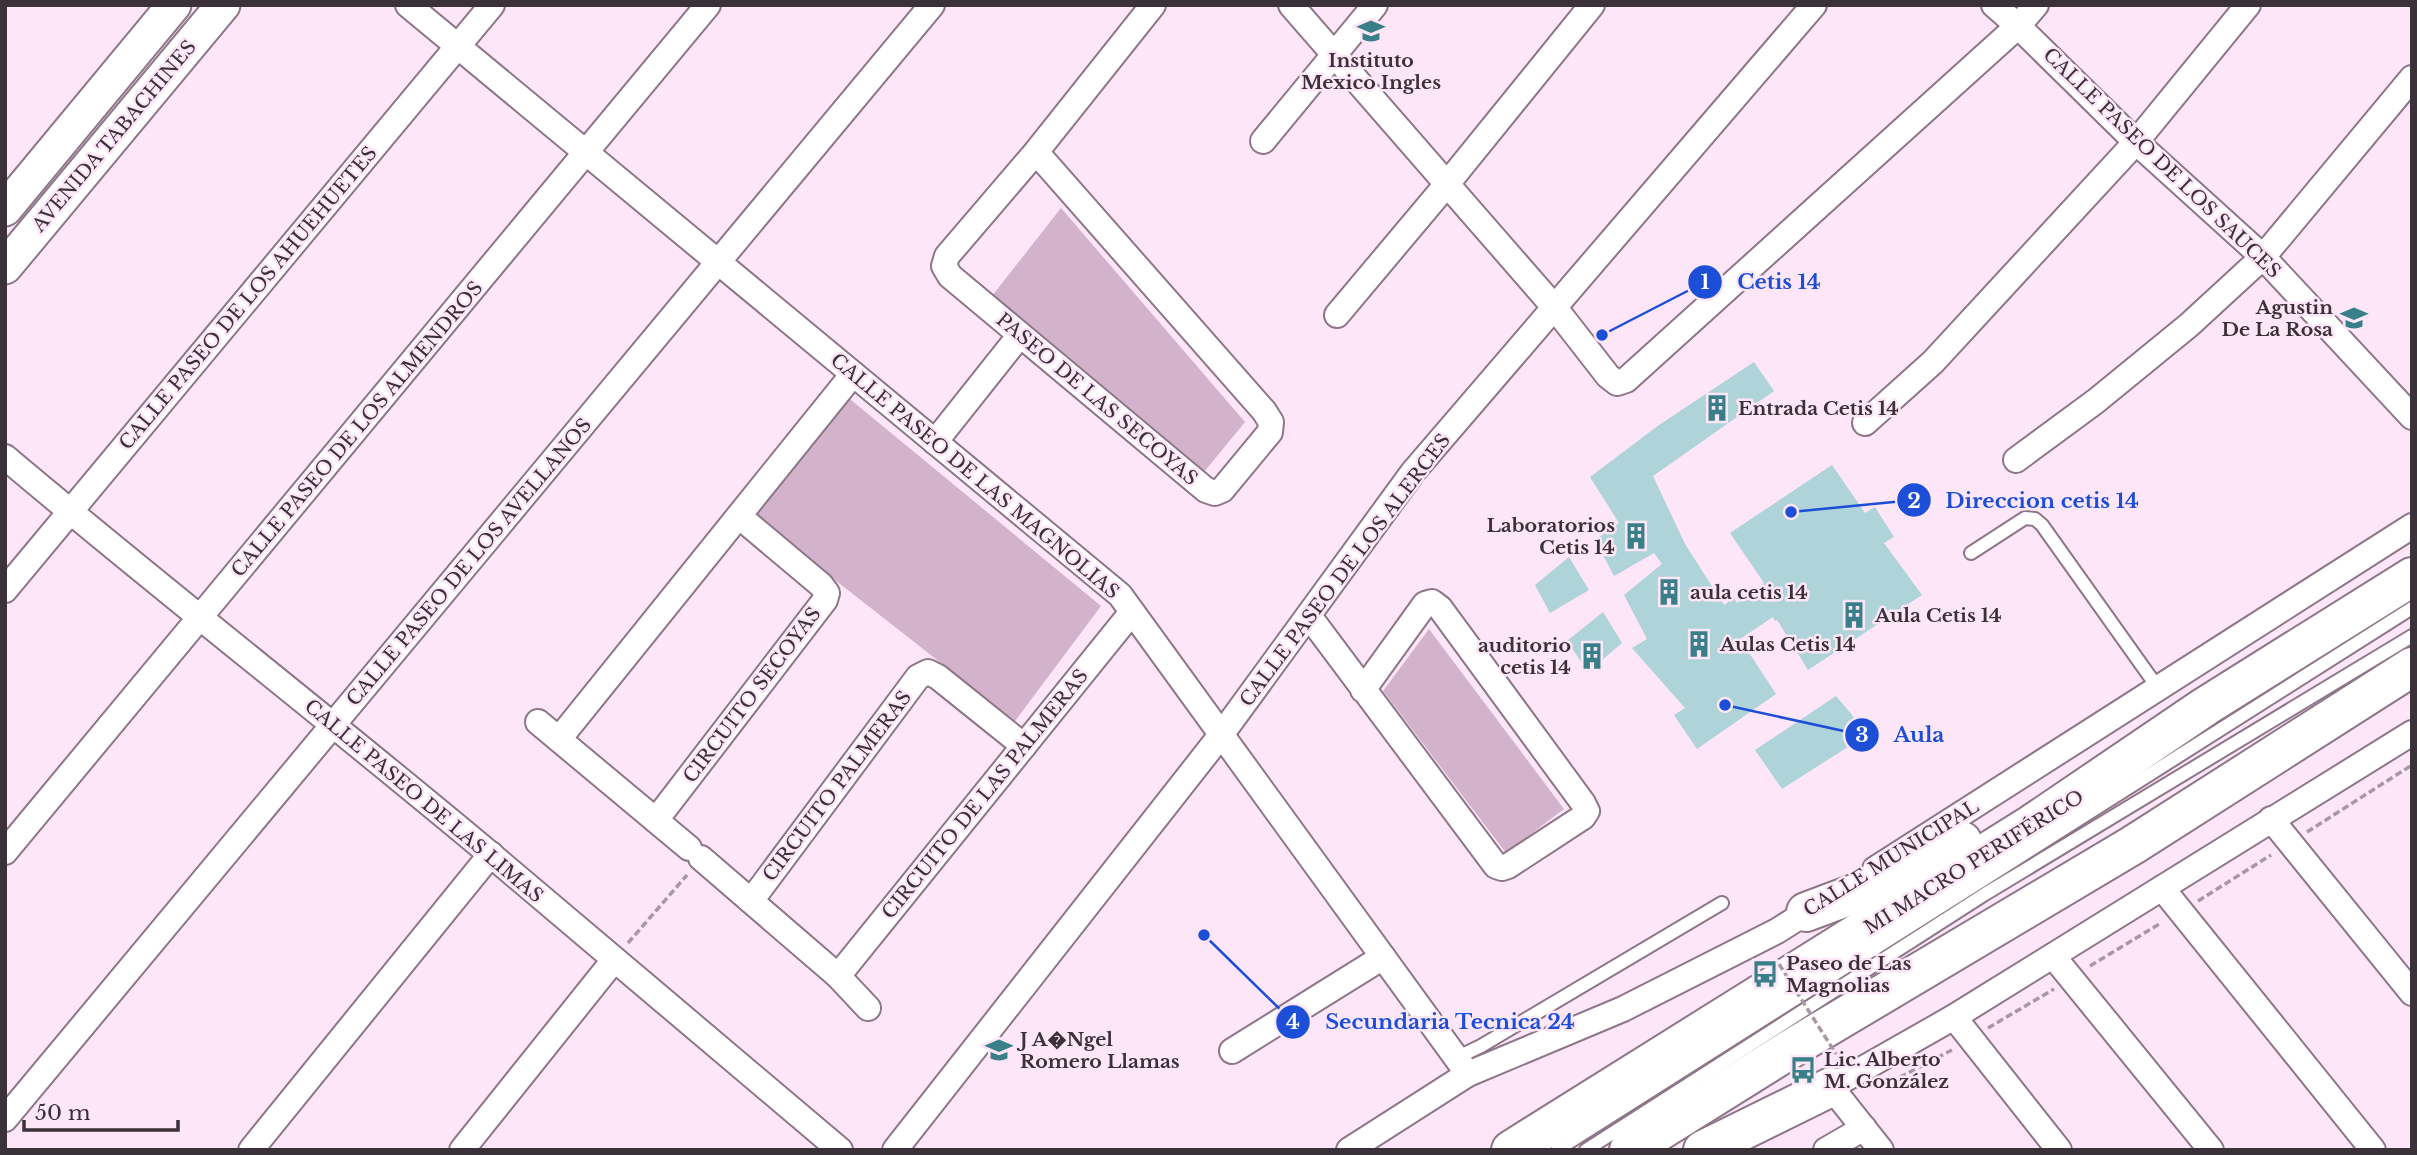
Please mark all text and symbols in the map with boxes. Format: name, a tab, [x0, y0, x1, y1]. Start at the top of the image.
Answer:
school or university icon: Instituto Mexico Ingles	[1356, 16, 1386, 46]
street label: AVENIDA TABACHINES	[26, 36, 201, 237]
street label: CALLE PASEO DE LOS SAUCES	[2038, 43, 2286, 283]
place label: Instituto Mexico Ingles	[1301, 49, 1441, 94]
street label: CALLE PASEO DE LOS AHUEHUETES	[114, 142, 382, 454]
callout: Cetis 14	[1688, 261, 1834, 303]
text: 1	[1700, 269, 1710, 295]
text: Cetis 14	[1737, 269, 1821, 295]
street label: CALLE PASEO DE LOS ALMENDROS	[226, 277, 488, 581]
place label: Agustin De La Rosa	[2221, 296, 2333, 341]
school or university icon: Agustin De La Rosa	[2339, 303, 2369, 333]
street label: PASEO DE LAS SECOYAS	[992, 308, 1202, 490]
street label: CALLE PASEO DE LAS MAGNOLIAS	[826, 348, 1124, 604]
building icon: Entrada Cetis 14	[1702, 393, 1732, 423]
place label: Entrada Cetis 14	[1738, 397, 1899, 420]
street label: CALLE PASEO DE LOS AVELLANOS	[342, 413, 596, 711]
street label: CALLE PASEO DE LOS ALERCES	[1235, 429, 1455, 711]
callout: Direccion cetis 14	[1896, 479, 2153, 521]
text: 2	[1907, 488, 1921, 514]
text: Direccion cetis 14	[1945, 488, 2139, 514]
place label: Laboratorios Cetis 14	[1487, 514, 1615, 559]
building icon: Laboratorios Cetis 14	[1621, 521, 1651, 551]
building icon: aula cetis 14	[1654, 577, 1684, 607]
place label: aula cetis 14	[1690, 581, 1808, 604]
building icon: Aula Cetis 14	[1839, 600, 1869, 630]
street label: CIRCUITO SECOYAS	[678, 603, 826, 787]
place label: Aula Cetis 14	[1874, 604, 2002, 627]
building icon: Aulas Cetis 14	[1684, 629, 1714, 659]
place label: Aulas Cetis 14	[1719, 633, 1856, 656]
place label: auditorio cetis 14	[1478, 634, 1571, 679]
building icon: auditorio cetis 14	[1577, 641, 1607, 671]
street label: CIRCUITO DE LAS PALMERAS	[877, 664, 1093, 924]
street label: CIRCUITO PALMERAS	[758, 686, 916, 886]
street label: CALLE PASEO DE LAS LIMAS	[300, 694, 548, 908]
callout: Aula	[1845, 714, 1959, 756]
text: 3	[1855, 722, 1869, 748]
text: Aula	[1893, 722, 1944, 748]
street label: MI MACRO PERIFÉRICO	[1860, 785, 2088, 939]
street label: CALLE MUNICIPAL	[1799, 795, 1983, 921]
place label: Paseo de Las Magnolias	[1786, 952, 1912, 997]
bus stop icon: Paseo de Las Magnolias	[1750, 959, 1780, 989]
callout: Secundaria Tecnica 24	[1275, 1001, 1589, 1043]
text: 4	[1286, 1009, 1300, 1035]
text: Secundaria Tecnica 24	[1325, 1009, 1575, 1035]
place label: J A�Ngel Romero Llamas	[1016, 1028, 1180, 1073]
school or university icon: J A�Ngel Romero Llamas	[984, 1035, 1014, 1065]
place label: Lic. Alberto M. González	[1824, 1048, 1949, 1093]
bus stop icon: Lic. Alberto M. González	[1788, 1055, 1818, 1085]
scale bar	[24, 1088, 178, 1132]
text: 50 m	[35, 1100, 91, 1126]

